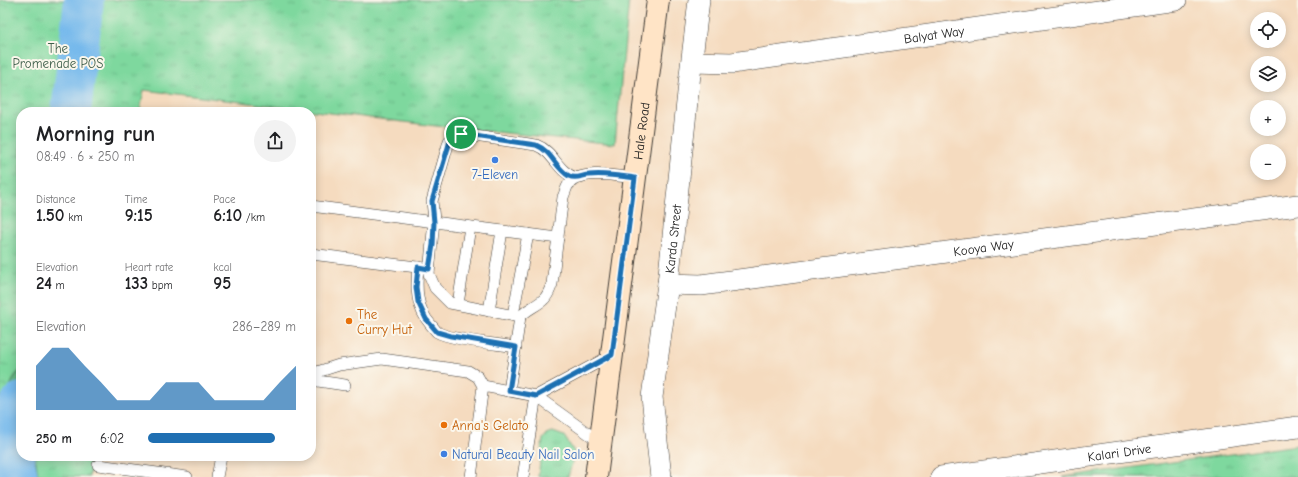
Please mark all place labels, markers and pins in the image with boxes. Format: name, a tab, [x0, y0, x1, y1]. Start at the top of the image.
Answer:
pin	[444, 117, 478, 151]
marker: 7-Eleven	[490, 155, 500, 165]
place label: 7-Eleven	[472, 167, 518, 182]
place label: The Curry Hut	[357, 307, 413, 337]
marker: The Curry Hut	[344, 316, 354, 326]
place label: Anna's Gelato	[452, 418, 529, 433]
marker: Anna's Gelato	[439, 420, 449, 430]
place label: Natural Beauty Nail Salon	[452, 447, 594, 462]
marker: Natural Beauty Nail Salon	[439, 449, 449, 459]

